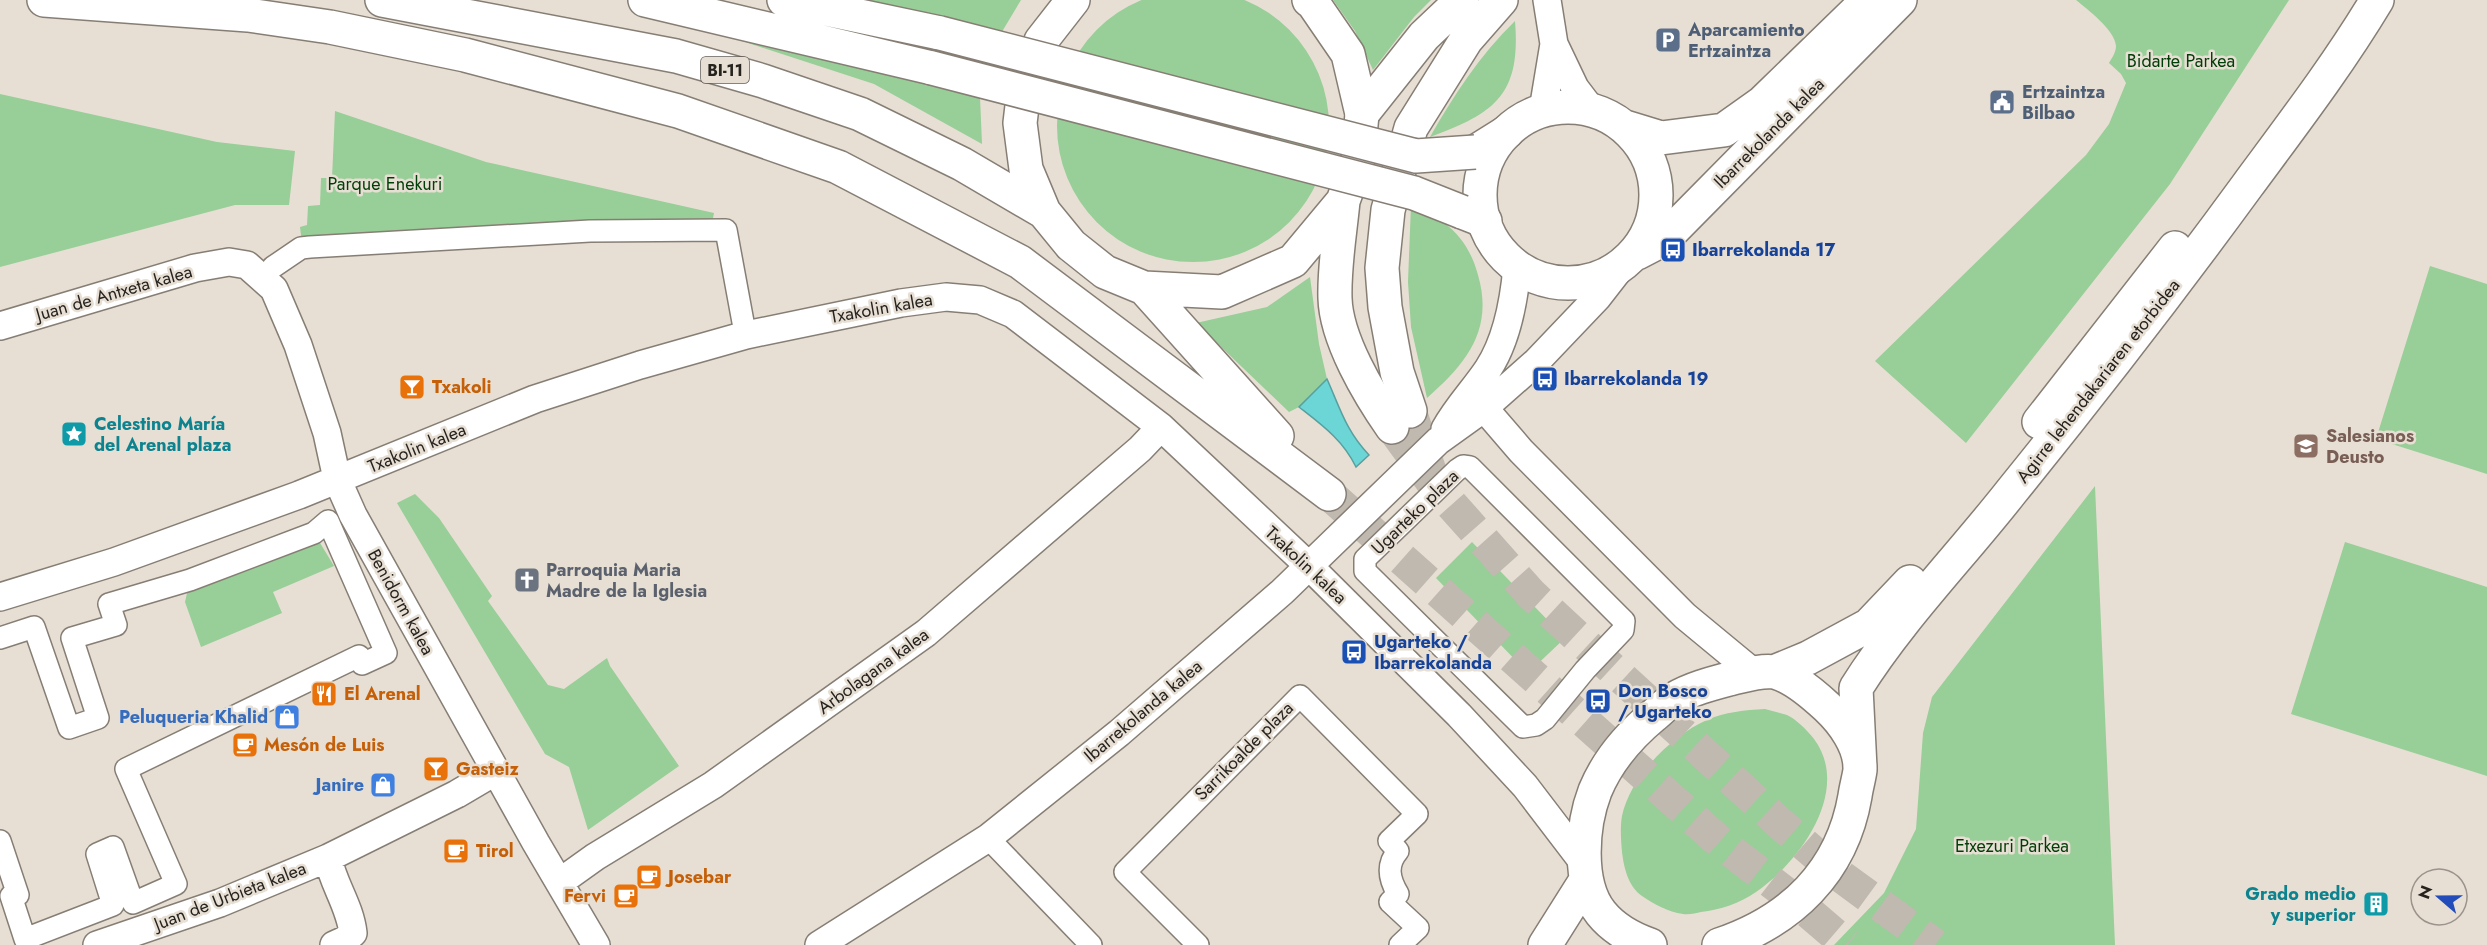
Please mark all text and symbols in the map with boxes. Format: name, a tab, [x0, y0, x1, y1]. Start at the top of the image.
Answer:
place label: Aparcamiento Ertzaintza	[1687, 17, 1805, 64]
parking icon: Aparcamiento Ertzaintza	[1653, 25, 1683, 55]
park label: Bidarte Parkea	[2127, 48, 2235, 74]
road number: BI-11	[701, 57, 749, 83]
street label: Ibarrekolanda kalea	[1708, 72, 1830, 194]
place label: Ertzaintza Bilbao	[2022, 79, 2105, 126]
public building icon: Ertzaintza Bilbao	[1987, 87, 2017, 117]
park label: Parque Enekuri	[328, 171, 442, 197]
bus stop icon: Ibarrekolanda 17	[1658, 235, 1688, 265]
place label: Ibarrekolanda 17	[1692, 237, 1835, 263]
street label: Juan de Antxeta kalea	[31, 258, 195, 328]
street label: Agirre lehendakariaren etorbidea	[2010, 273, 2186, 489]
street label: Txakolin kalea	[828, 286, 934, 330]
bus stop icon: Ibarrekolanda 19	[1530, 364, 1560, 394]
place label: Ibarrekolanda 19	[1564, 366, 1708, 392]
bar icon: Txakoli	[397, 372, 427, 402]
place label: Txakoli	[432, 374, 491, 400]
place label: Celestino María del Arenal plaza	[94, 411, 231, 458]
street label: Txakolin kalea	[364, 416, 470, 480]
place icon: Celestino María del Arenal plaza	[59, 419, 89, 449]
place label: Salesianos Deusto	[2326, 423, 2414, 470]
school or university icon: Salesianos Deusto	[2291, 431, 2321, 461]
street label: Ugarteko plaza	[1365, 463, 1465, 561]
street label: Txakolin kalea	[1259, 520, 1353, 610]
street label: Benidorm kalea	[361, 544, 441, 660]
place label: Parroquia Maria Madre de la Iglesia	[546, 557, 707, 604]
church icon: Parroquia Maria Madre de la Iglesia	[512, 565, 542, 595]
street label: Arbolagana kalea	[812, 622, 934, 720]
place label: Ugarteko / Ibarrekolanda	[1374, 629, 1492, 676]
bus stop icon: Ugarteko / Ibarrekolanda	[1339, 637, 1369, 667]
street label: Ibarrekolanda kalea	[1078, 654, 1208, 768]
place label: Don Bosco / Ugarteko	[1618, 678, 1712, 725]
restaurant icon: El Arenal	[309, 679, 339, 709]
place label: El Arenal	[344, 681, 421, 707]
bus stop icon: Don Bosco / Ugarteko	[1583, 686, 1613, 716]
street label: Sarrikoalde plaza	[1189, 696, 1299, 806]
shop icon: Peluqueria Khalid	[272, 702, 302, 732]
place label: Peluqueria Khalid	[119, 704, 268, 730]
cafe icon: Mesón de Luis	[230, 730, 260, 760]
place label: Mesón de Luis	[264, 732, 384, 758]
bar icon: Gasteiz	[421, 754, 451, 784]
place label: Gasteiz	[456, 756, 520, 782]
shop icon: Janire	[368, 770, 398, 800]
place label: Janire	[313, 772, 364, 798]
park label: Etxezuri Parkea	[1955, 833, 2069, 859]
cafe icon: Tirol	[441, 836, 471, 866]
place label: Tirol	[476, 838, 514, 864]
street label: Juan de Urbieta kalea	[148, 855, 310, 938]
cafe icon: Josebar	[634, 862, 664, 892]
place label: Josebar	[665, 864, 732, 890]
north arrow	[2409, 867, 2469, 927]
cafe icon: Fervi	[611, 881, 641, 911]
place label: Grado medio y superior	[2245, 881, 2357, 928]
text: N	[2412, 882, 2438, 902]
place label: Fervi	[564, 883, 606, 909]
building icon: Grado medio y superior	[2361, 889, 2391, 919]

